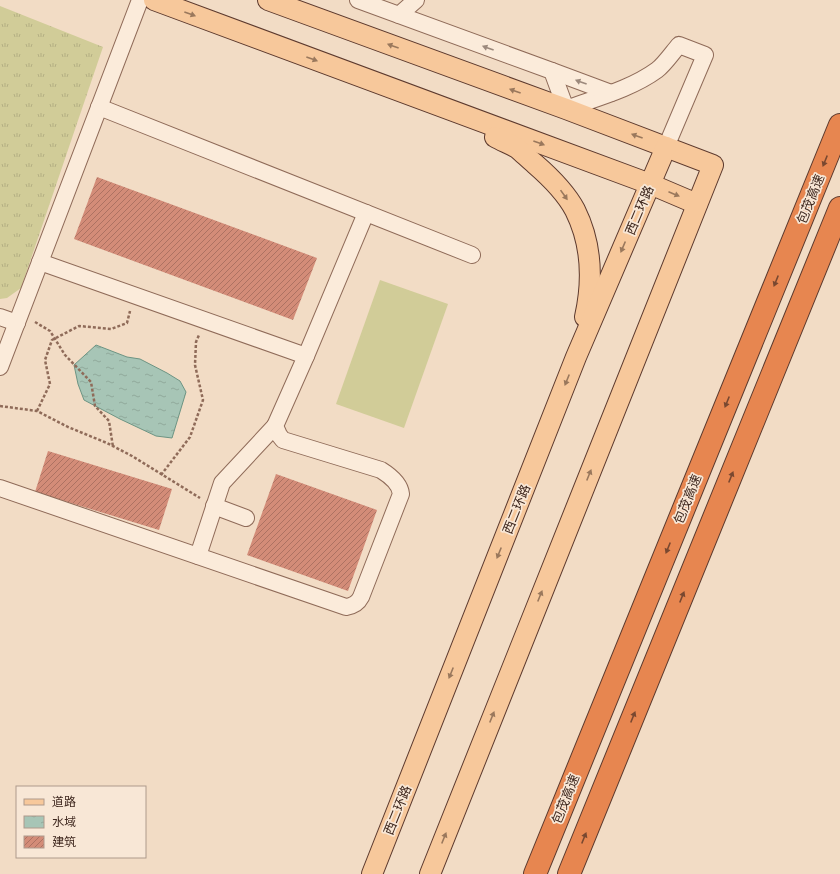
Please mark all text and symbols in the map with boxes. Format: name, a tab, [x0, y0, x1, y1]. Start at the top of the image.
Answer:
one-way arrow	[185, 11, 197, 17]
one-way arrow	[387, 43, 399, 49]
one-way arrow	[481, 44, 493, 50]
one-way arrow	[307, 56, 319, 62]
one-way arrow	[575, 79, 587, 85]
one-way arrow	[509, 87, 521, 93]
one-way arrow	[631, 132, 643, 138]
one-way arrow	[534, 140, 546, 146]
one-way arrow	[822, 155, 828, 167]
street label: 包茂高速	[792, 172, 827, 226]
street label: 西二环路	[621, 183, 657, 237]
one-way arrow	[560, 189, 568, 200]
one-way arrow	[668, 191, 679, 197]
one-way arrow	[620, 241, 626, 253]
one-way arrow	[773, 276, 779, 288]
one-way arrow	[564, 374, 570, 386]
one-way arrow	[724, 396, 730, 408]
one-way arrow	[586, 469, 592, 481]
one-way arrow	[728, 471, 734, 482]
street label: 包茂高速	[669, 472, 704, 526]
street label: 西二环路	[498, 482, 533, 536]
one-way arrow	[664, 542, 670, 554]
one-way arrow	[496, 547, 502, 558]
one-way arrow	[538, 590, 544, 602]
one-way arrow	[679, 592, 685, 603]
one-way arrow	[448, 668, 454, 680]
one-way arrow	[490, 711, 496, 723]
one-way arrow	[630, 712, 636, 723]
street label: 包茂高速	[547, 772, 582, 826]
street label: 西二环路	[379, 783, 414, 837]
legend	[16, 786, 146, 858]
text: 道路	[52, 793, 76, 809]
text: 水域	[52, 813, 76, 829]
one-way arrow	[442, 831, 448, 843]
one-way arrow	[581, 832, 587, 843]
text: 建筑	[52, 833, 76, 849]

